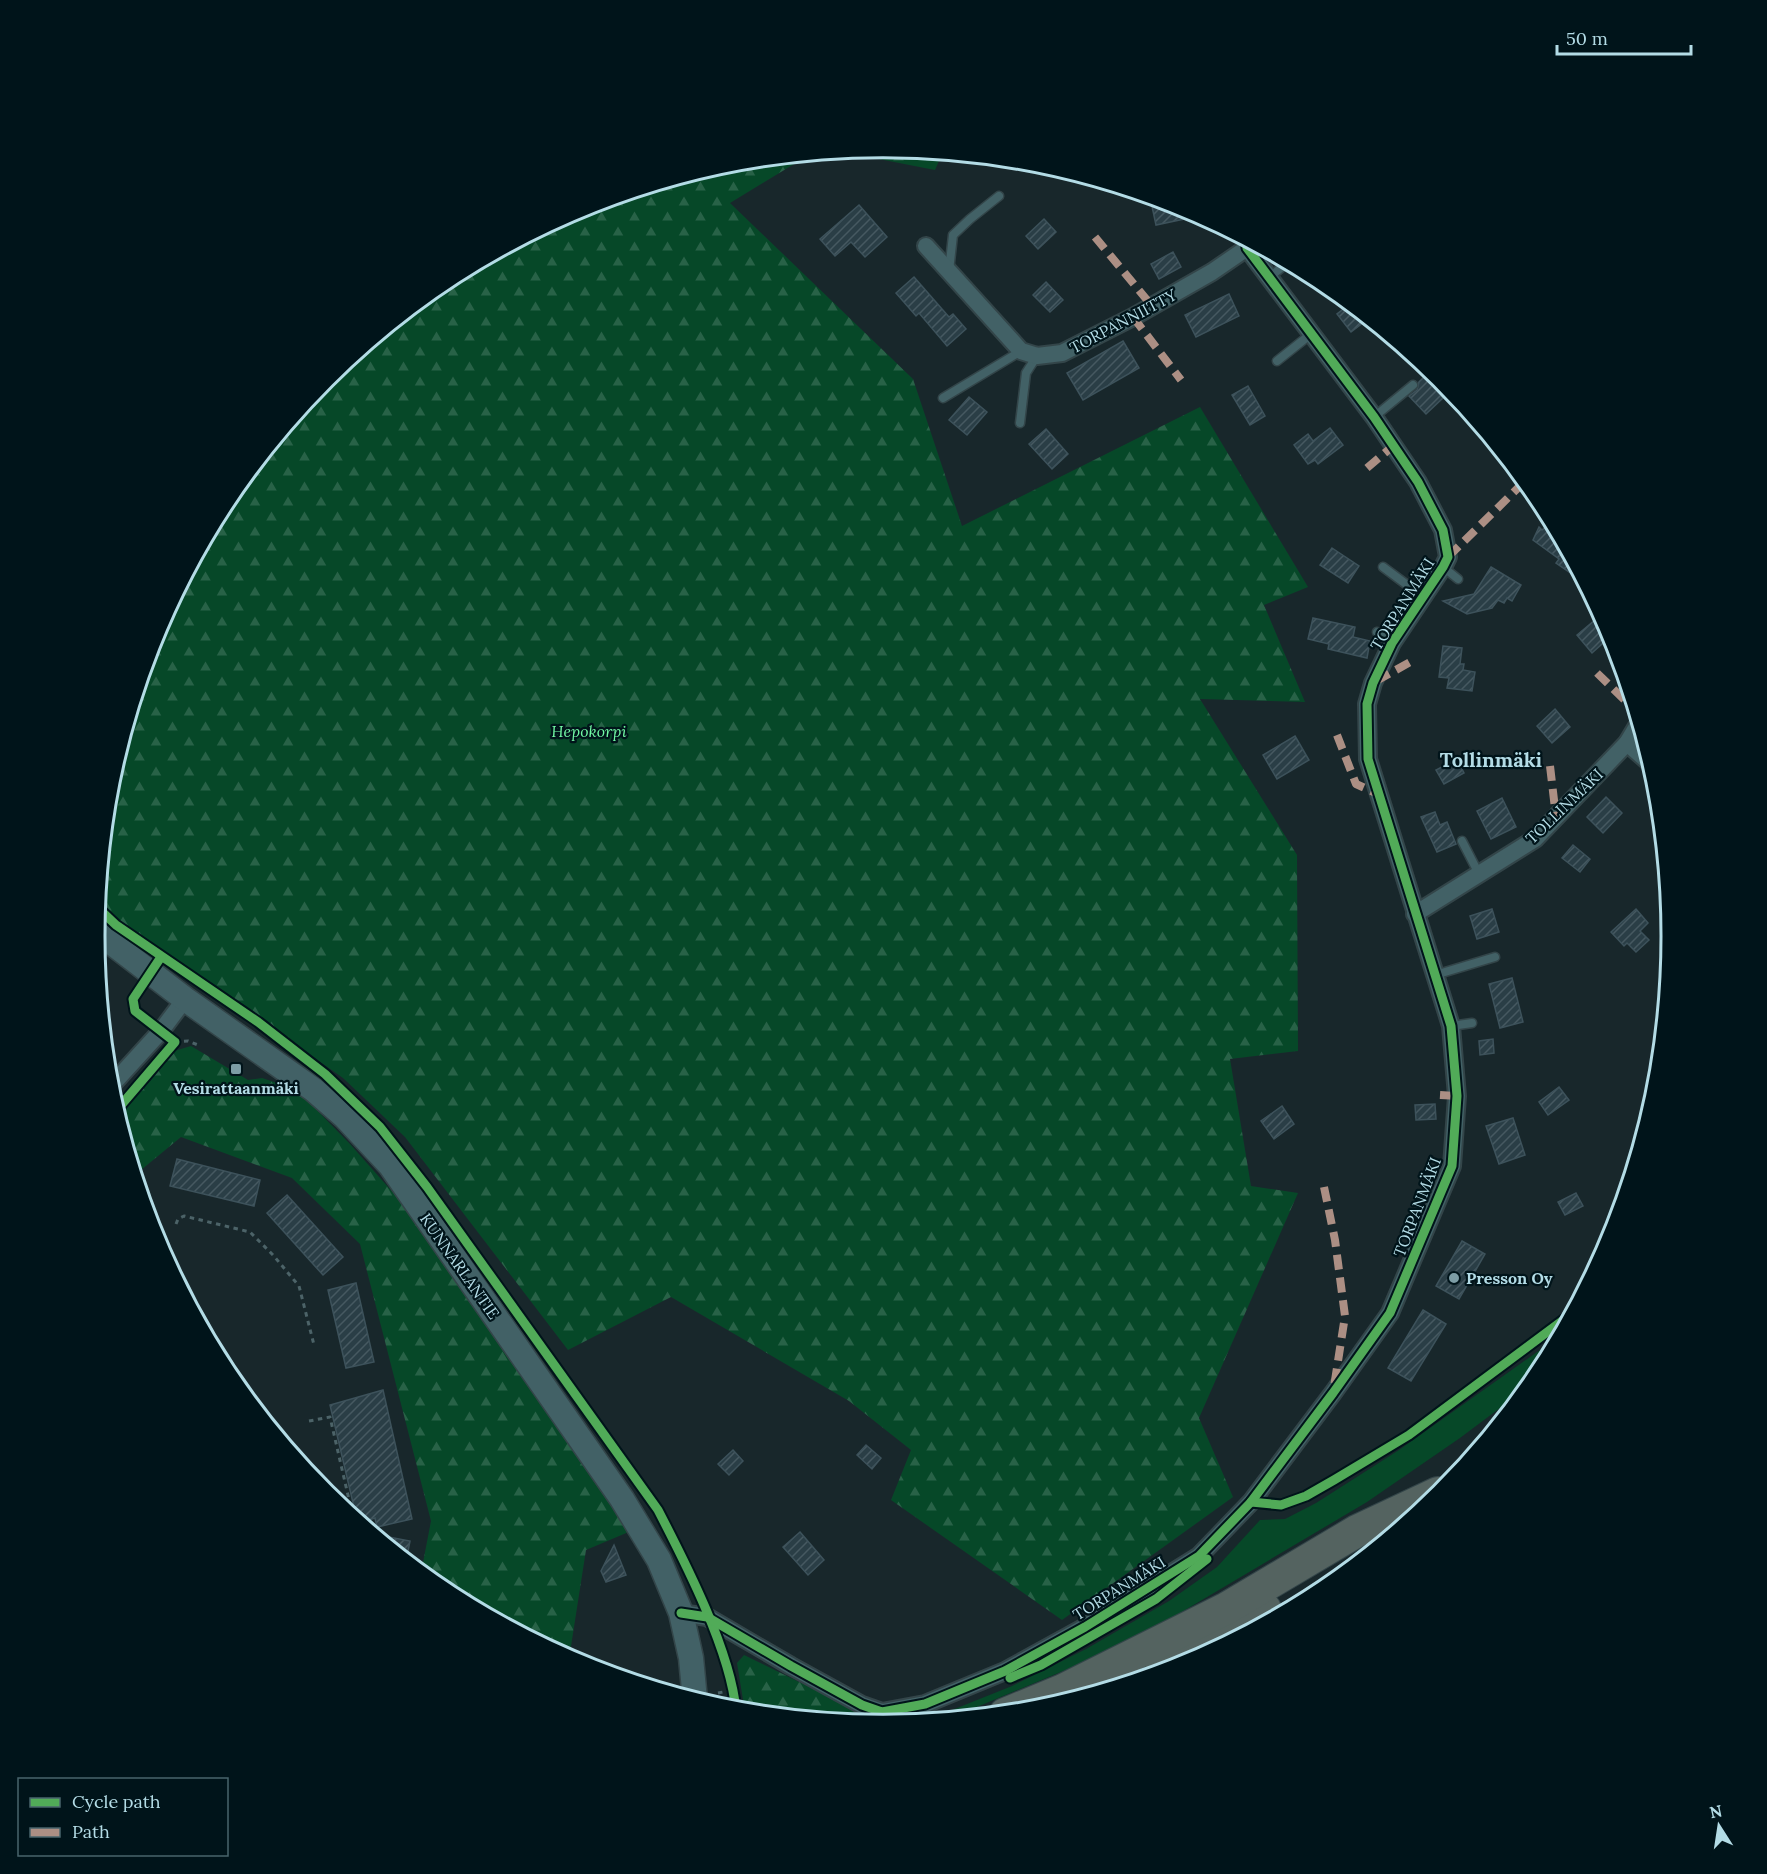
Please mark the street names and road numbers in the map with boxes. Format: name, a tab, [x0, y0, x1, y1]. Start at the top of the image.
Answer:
street label: TORPANNIITTY	[1066, 284, 1181, 358]
street label: TORPANMÄKI	[1366, 554, 1438, 654]
street label: TOLLINMÄKI	[1521, 764, 1607, 848]
street label: TORPANMÄKI	[1389, 1154, 1445, 1260]
street label: KUNNARLANTIE	[416, 1209, 504, 1323]
street label: TORPANMÄKI	[1069, 1552, 1169, 1624]

